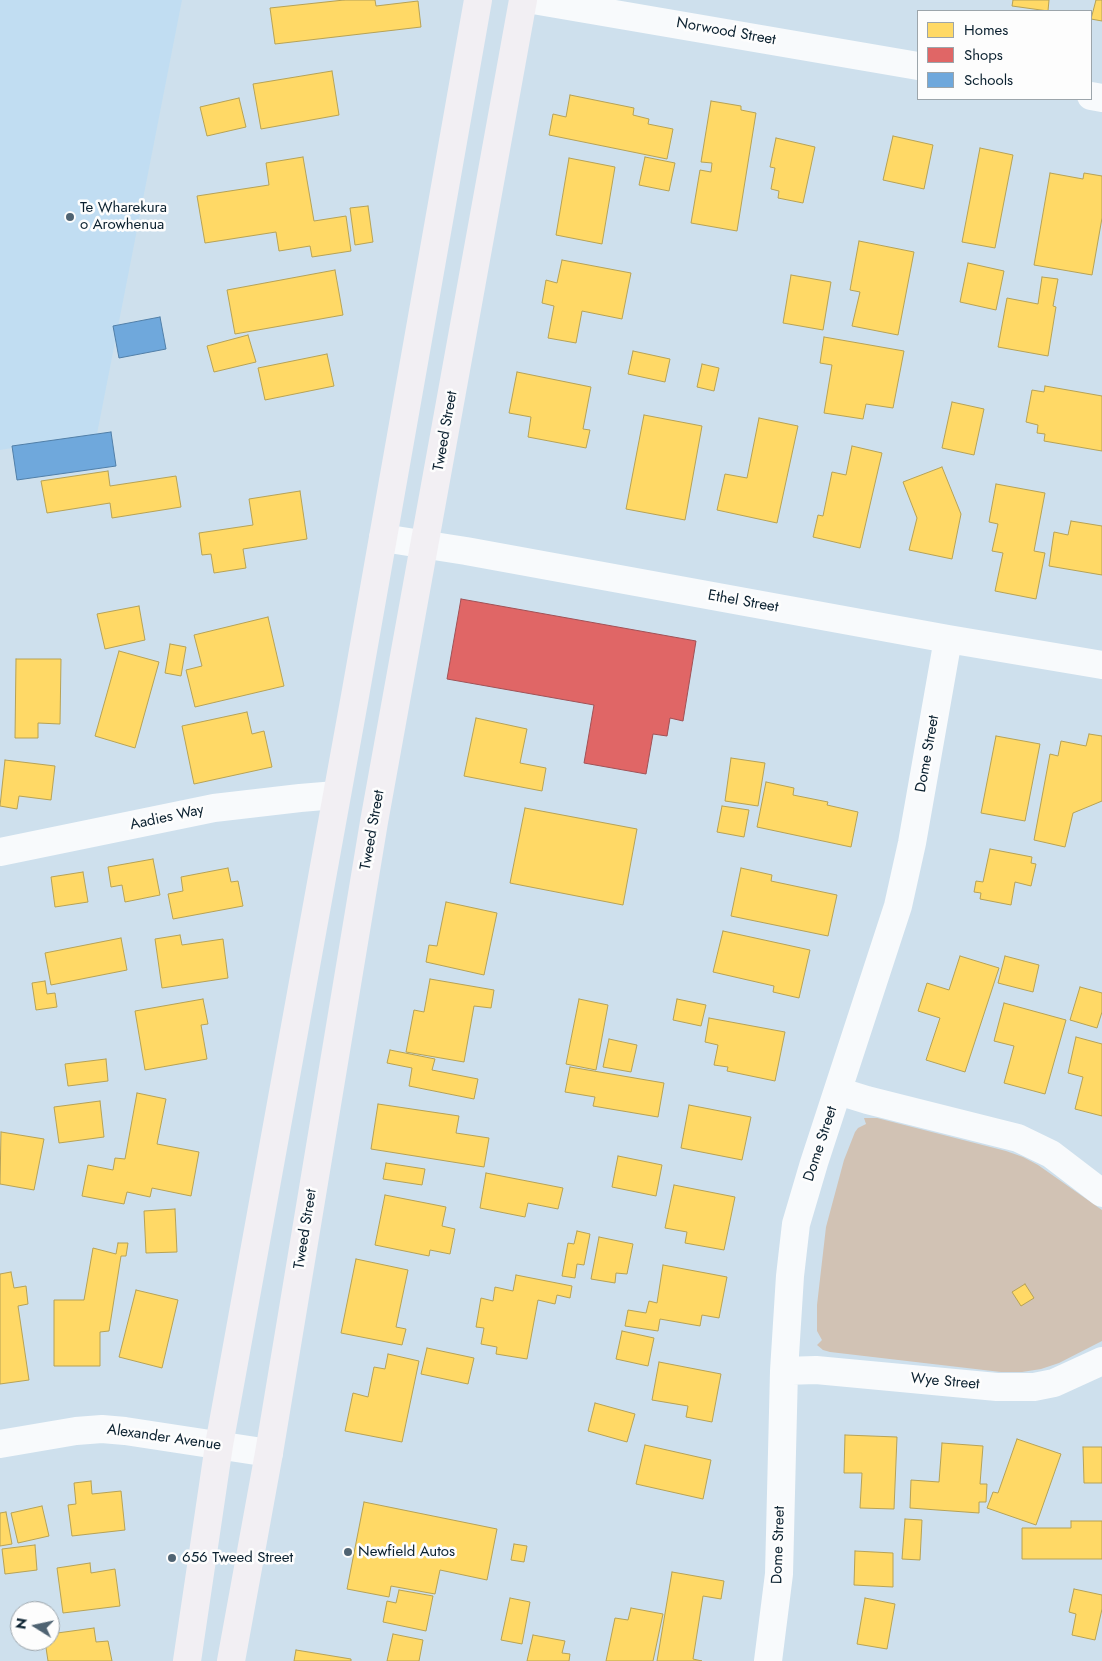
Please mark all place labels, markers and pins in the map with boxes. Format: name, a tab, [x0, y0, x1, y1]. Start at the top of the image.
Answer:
place label: Te Wharekura o Arowhenua	[80, 199, 167, 234]
marker: Te Wharekura o Arowhenua	[64, 211, 76, 223]
place label: Newfield Autos	[358, 1543, 455, 1561]
marker: Newfield Autos	[342, 1546, 354, 1558]
place label: 656 Tweed Street	[182, 1549, 293, 1567]
marker: 656 Tweed Street	[166, 1552, 178, 1564]

